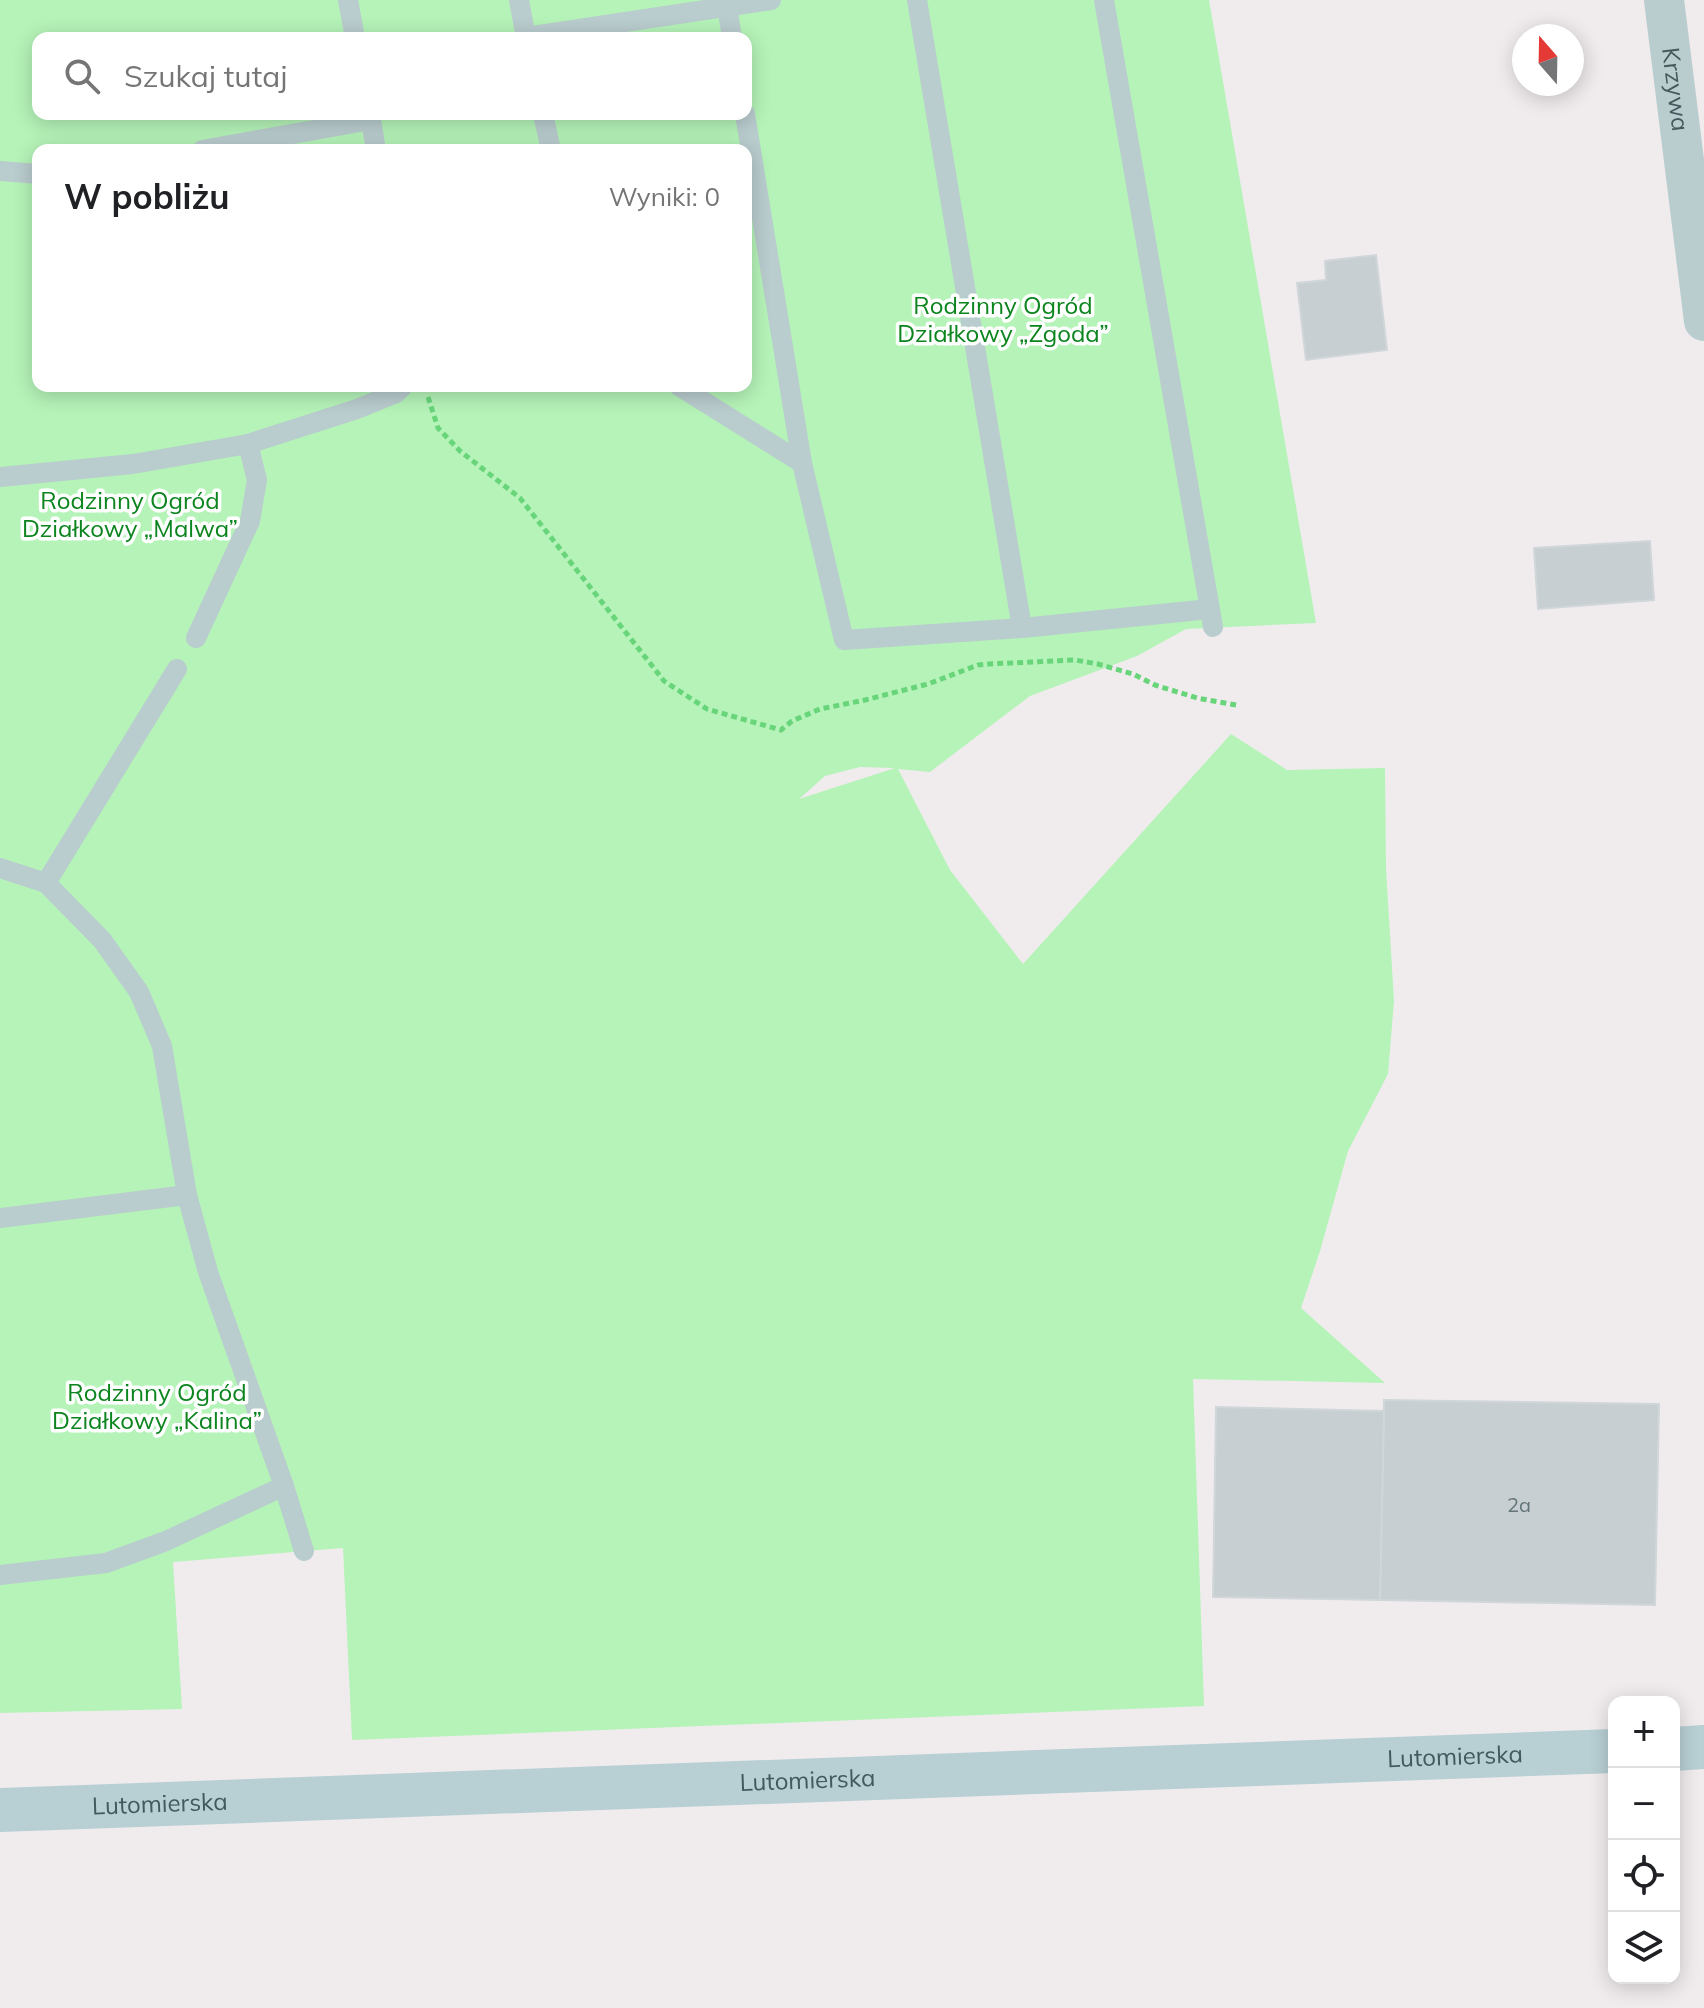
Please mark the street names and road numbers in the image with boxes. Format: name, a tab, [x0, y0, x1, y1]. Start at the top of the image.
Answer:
street label: Krzywa	[1656, 45, 1696, 133]
street label: Lutomierska	[1387, 1738, 1523, 1773]
street label: Lutomierska	[739, 1762, 876, 1797]
street label: Lutomierska	[91, 1786, 228, 1821]

